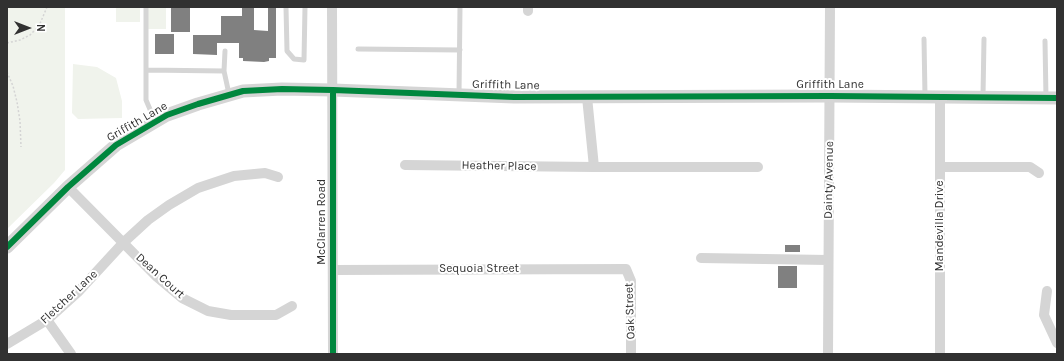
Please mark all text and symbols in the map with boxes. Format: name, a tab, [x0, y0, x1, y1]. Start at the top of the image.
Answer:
north arrow	[8, 8, 48, 48]
text: N	[34, 24, 47, 32]
street label: Griffith Lane	[472, 77, 540, 93]
street label: Griffith Lane	[796, 78, 864, 92]
street label: Griffith Lane	[104, 99, 170, 145]
street label: Dainty Avenue	[821, 141, 837, 219]
street label: Heather Place	[461, 158, 537, 174]
street label: McClarren Road	[315, 179, 329, 265]
street label: Mandevilla Drive	[933, 180, 947, 272]
street label: Dean Court	[133, 250, 187, 302]
street label: Sequoia Street	[439, 262, 519, 276]
street label: Fletcher Lane	[37, 267, 101, 327]
street label: Oak Street	[622, 282, 638, 340]

